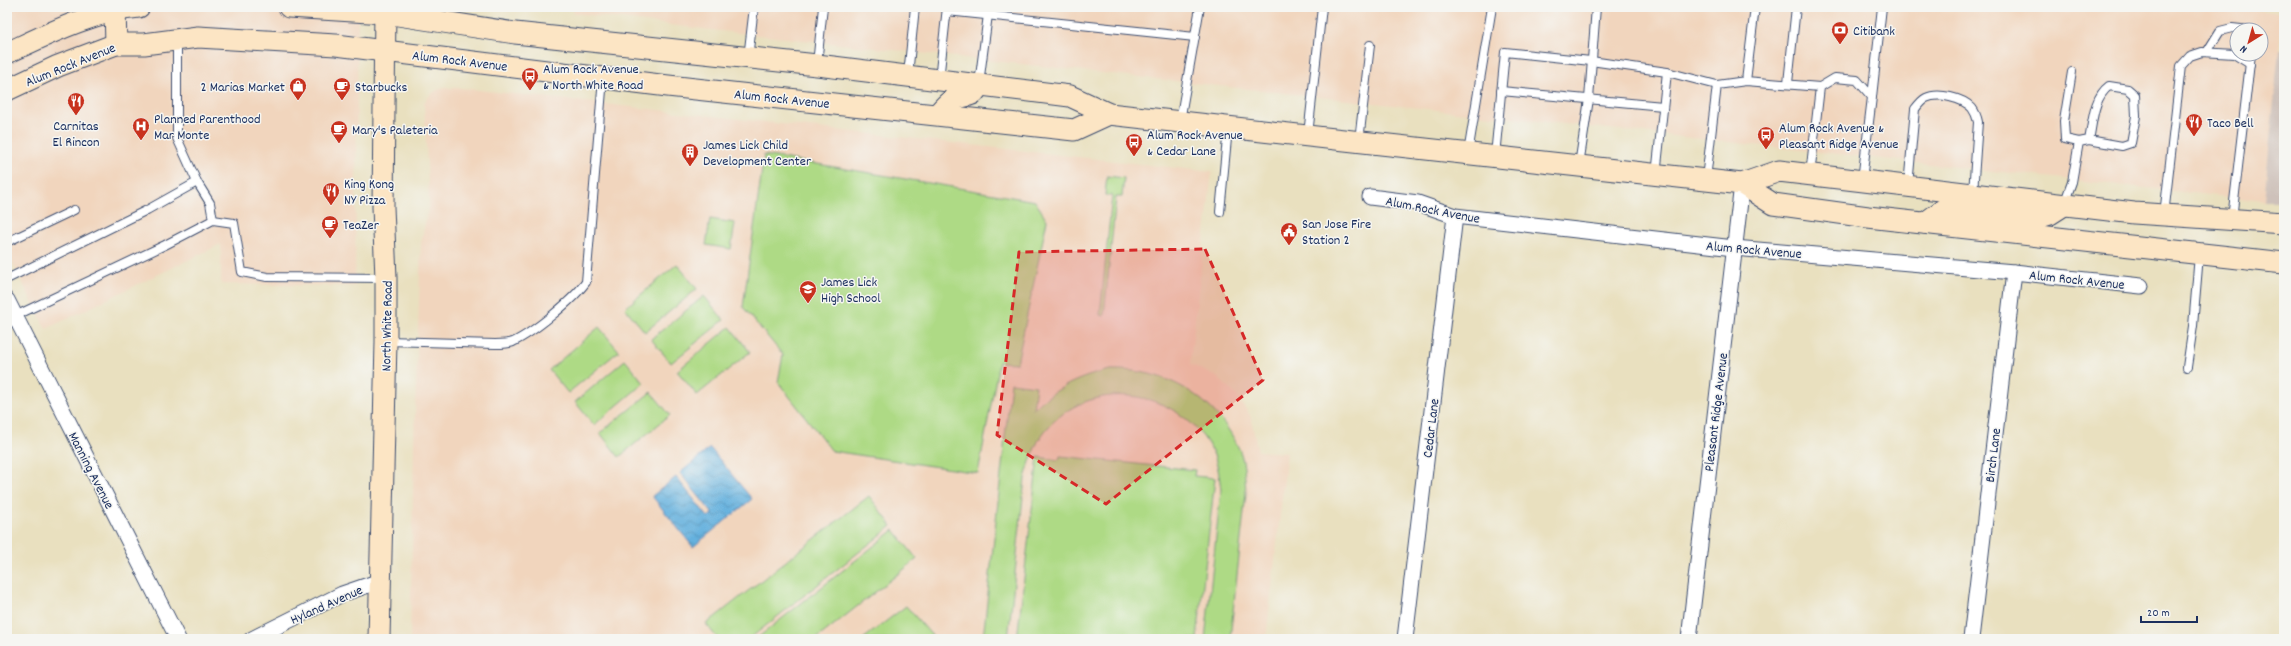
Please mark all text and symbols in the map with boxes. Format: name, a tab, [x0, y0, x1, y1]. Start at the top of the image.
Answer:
bank icon: Citibank	[1830, 20, 1850, 45]
place label: Citibank	[1853, 22, 1895, 42]
north arrow	[2229, 22, 2269, 62]
street label: Alum Rock Avenue	[23, 39, 119, 93]
text: N	[2237, 40, 2251, 56]
street label: Alum Rock Avenue	[411, 46, 509, 78]
place label: Alum Rock Avenue & North White Road	[543, 60, 643, 96]
bus stop icon: Alum Rock Avenue & North White Road	[520, 66, 540, 91]
shop icon: 2 Marias Market	[288, 76, 308, 101]
cafe icon: Starbucks	[332, 76, 352, 101]
place label: 2 Marias Market	[200, 78, 285, 98]
place label: Starbucks	[355, 78, 408, 98]
street label: Alum Rock Avenue	[733, 85, 830, 115]
restaurant icon: Carnitas El Rincon	[66, 91, 86, 116]
place label: Planned Parenthood Mar Monte	[154, 110, 260, 146]
restaurant icon: Taco Bell	[2184, 112, 2204, 137]
place label: Taco Bell	[2207, 114, 2254, 134]
hospital icon: Planned Parenthood Mar Monte	[131, 116, 151, 141]
place label: Carnitas El Rincon	[52, 117, 100, 153]
cafe icon: Mary's Paleteria	[329, 119, 349, 144]
place label: Alum Rock Avenue & Pleasant Ridge Avenue	[1779, 119, 1898, 155]
place label: Mary's Paleteria	[352, 121, 438, 141]
bus stop icon: Alum Rock Avenue & Pleasant Ridge Avenue	[1756, 125, 1776, 150]
place label: Alum Rock Avenue & Cedar Lane	[1147, 126, 1243, 162]
bus stop icon: Alum Rock Avenue & Cedar Lane	[1124, 132, 1144, 157]
place label: James Lick Child Development Center	[703, 136, 812, 172]
building icon: James Lick Child Development Center	[680, 142, 700, 167]
place label: King Kong NY Pizza	[344, 175, 394, 211]
restaurant icon: King Kong NY Pizza	[321, 181, 341, 206]
street label: Alum Rock Avenue	[1384, 192, 1482, 230]
cafe icon: TeaZer	[320, 214, 340, 239]
place label: San Jose Fire Station 2	[1302, 215, 1371, 251]
place label: TeaZer	[343, 216, 380, 236]
public building icon: San Jose Fire Station 2	[1279, 221, 1299, 246]
street label: Alum Rock Avenue	[1705, 237, 1802, 265]
street label: Alum Rock Avenue	[2028, 266, 2125, 296]
place label: James Lick High School	[821, 273, 881, 309]
school or university icon: James Lick High School	[798, 279, 818, 304]
street label: North White Road	[377, 280, 399, 372]
street label: Pleasant Ridge Avenue	[1700, 352, 1734, 473]
street label: Cedar Lane	[1418, 397, 1446, 459]
street label: Birch Lane	[1981, 427, 2007, 484]
street label: Manning Avenue	[62, 429, 118, 513]
street label: Hyland Avenue	[287, 581, 366, 631]
scale bar	[2141, 598, 2197, 624]
text: 20 m	[2147, 605, 2170, 622]

